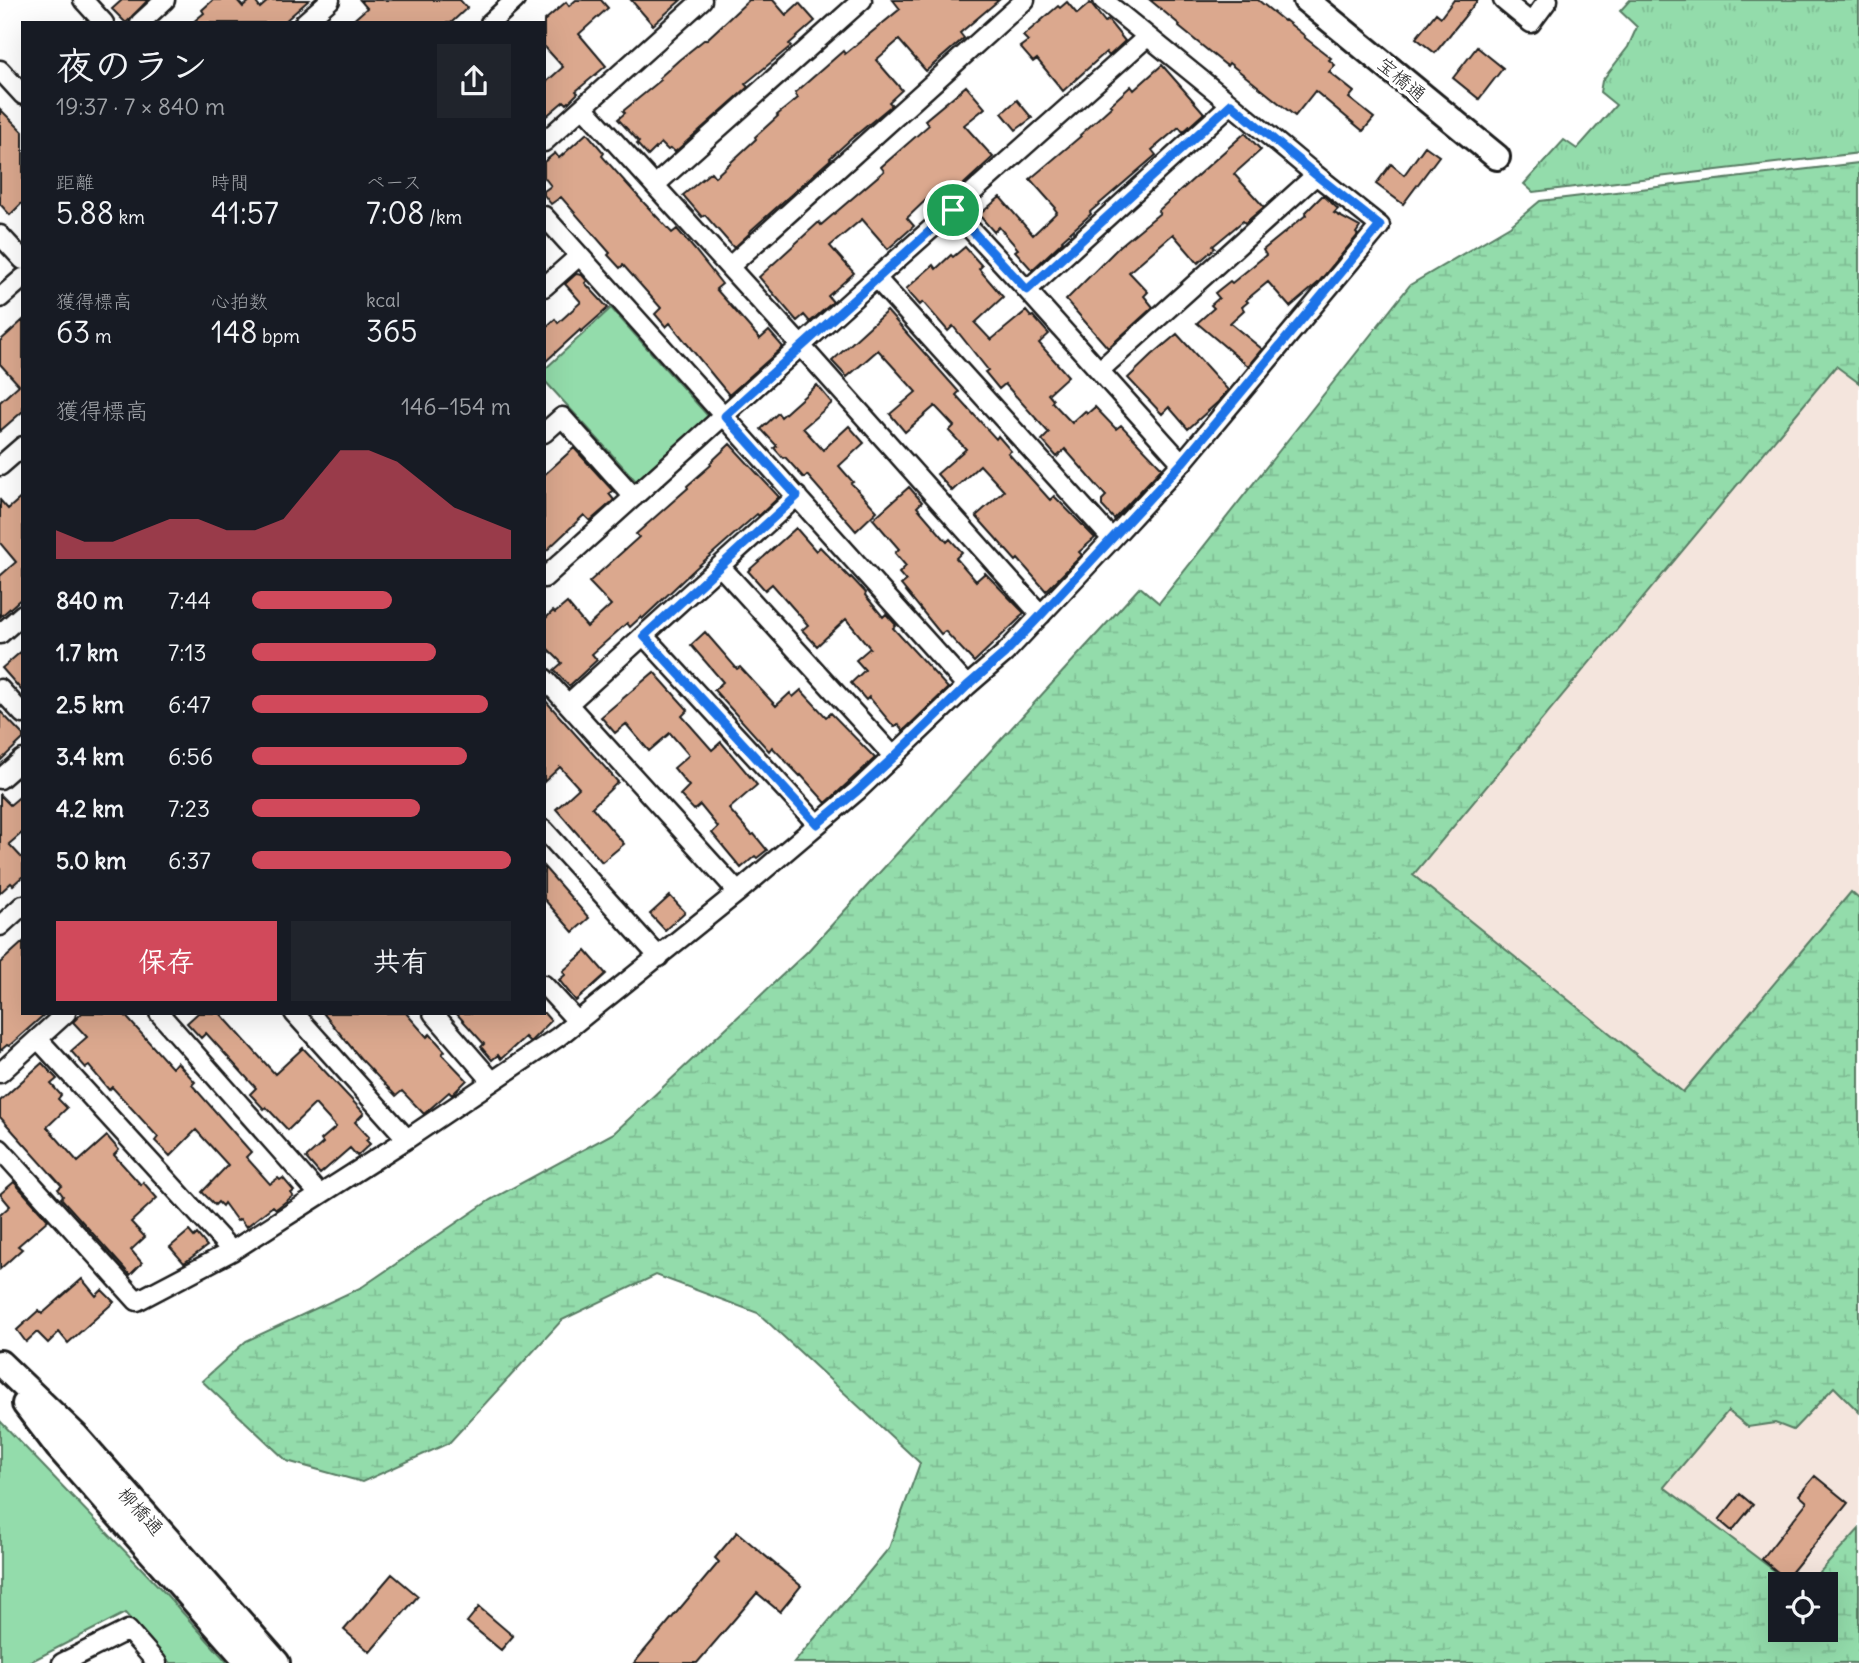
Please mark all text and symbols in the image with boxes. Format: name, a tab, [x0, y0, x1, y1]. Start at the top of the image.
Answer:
text: 夜のラン	[56, 42, 208, 89]
button: share	[437, 44, 511, 118]
street label: 宝橋通	[1372, 51, 1432, 107]
text: 19:37 · 7 × 840 m	[56, 92, 225, 121]
text: 距離	[56, 170, 94, 194]
text: 時間	[211, 170, 249, 194]
text: ペース	[366, 170, 422, 194]
pin	[923, 180, 983, 240]
icon: arrive	[934, 191, 972, 229]
text: 5.88	[56, 194, 114, 232]
text: 41:57	[211, 194, 279, 232]
text: 7:08	[366, 194, 425, 232]
text: km	[114, 205, 145, 229]
text: /km	[425, 205, 462, 229]
text: kcal	[366, 288, 400, 312]
text: 獲得標高	[56, 289, 132, 313]
text: 心拍数	[211, 289, 268, 313]
text: 365	[366, 312, 418, 350]
text: 63	[56, 313, 90, 351]
text: 148	[211, 313, 258, 351]
text: m	[90, 324, 112, 348]
text: bpm	[258, 324, 300, 348]
text: 146–154 m	[401, 392, 511, 421]
text: 獲得標高	[56, 396, 148, 425]
text: 840 m	[56, 586, 123, 615]
text: 7:44	[168, 586, 211, 615]
text: 1.7 km	[56, 638, 119, 667]
text: 7:13	[168, 638, 207, 667]
text: 2.5 km	[56, 690, 124, 719]
text: 6:47	[168, 690, 211, 719]
text: 3.4 km	[56, 742, 124, 771]
text: 6:56	[168, 742, 213, 771]
text: 4.2 km	[56, 794, 124, 823]
text: 7:23	[168, 794, 210, 823]
text: 5.0 km	[56, 846, 127, 875]
text: 6:37	[168, 846, 211, 875]
button: 保存	[56, 921, 277, 1001]
button: 共有	[291, 921, 511, 1001]
street label: 柳橋通	[113, 1482, 169, 1540]
map controls	[1768, 1572, 1838, 1642]
button: locate	[1768, 1572, 1838, 1642]

